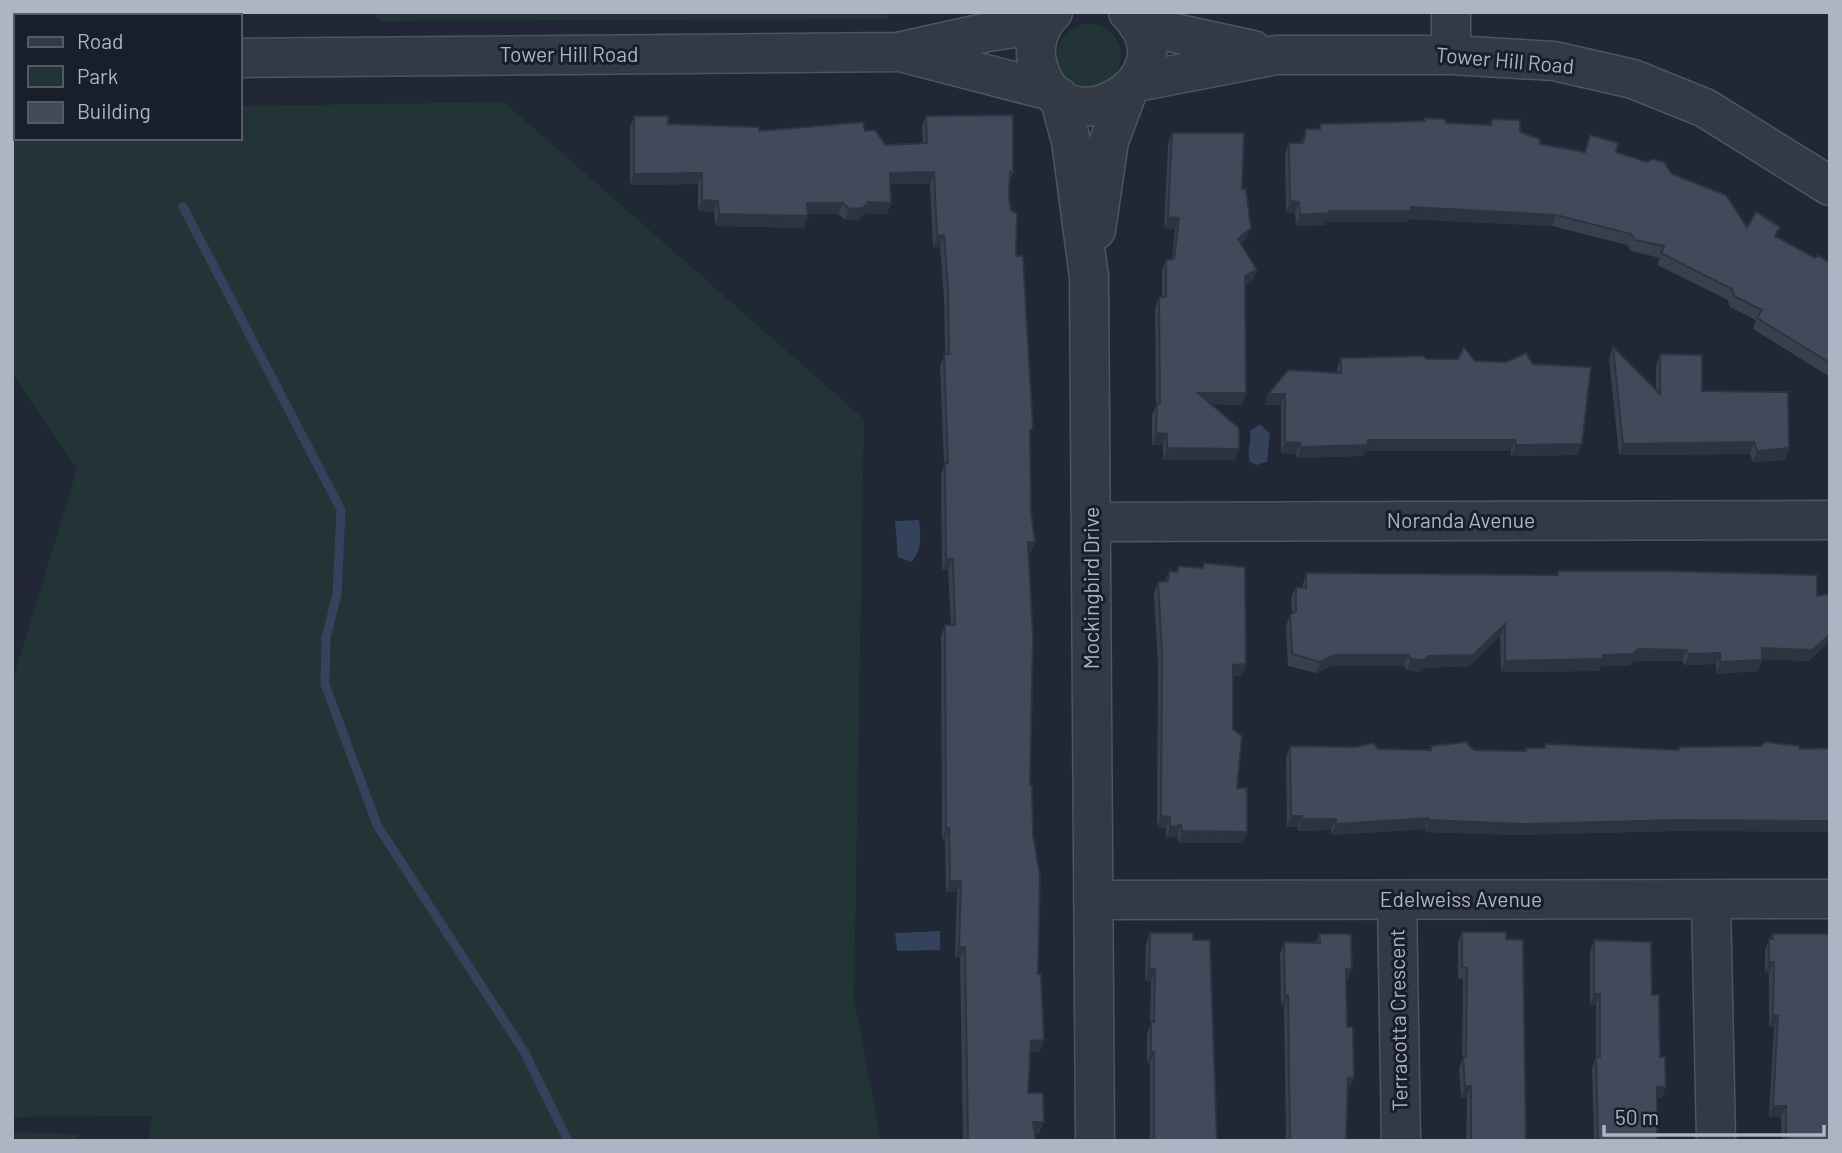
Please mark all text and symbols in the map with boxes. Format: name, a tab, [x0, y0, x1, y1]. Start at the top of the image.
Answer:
legend	[14, 14, 242, 140]
text: Road	[77, 28, 123, 53]
street label: Tower Hill Road	[500, 41, 638, 66]
street label: Tower Hill Road	[1435, 41, 1575, 78]
text: Park	[77, 63, 118, 88]
text: Building	[77, 98, 151, 123]
street label: Mockingbird Drive	[1078, 507, 1103, 669]
street label: Noranda Avenue	[1387, 507, 1535, 532]
street label: Edelweiss Avenue	[1380, 886, 1542, 911]
street label: Terracotta Crescent	[1383, 929, 1412, 1111]
scale bar	[1604, 1094, 1825, 1138]
text: 50 m	[1615, 1104, 1659, 1129]

